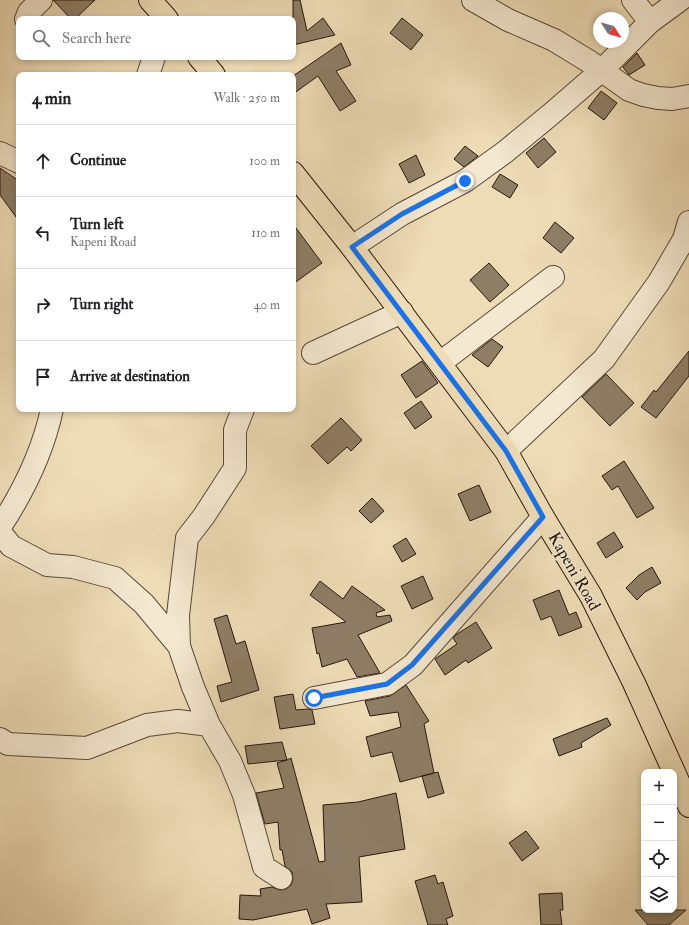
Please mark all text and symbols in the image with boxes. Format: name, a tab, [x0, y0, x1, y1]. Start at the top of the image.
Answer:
north arrow	[593, 12, 629, 48]
search box	[16, 16, 296, 60]
icon: search	[30, 27, 52, 49]
text: Search here	[62, 29, 131, 48]
text: 4 min	[32, 88, 71, 109]
text: Walk · 250 m	[213, 90, 280, 106]
icon: ahead	[32, 150, 54, 172]
text: Continue	[70, 151, 126, 170]
text: 100 m	[249, 153, 280, 169]
route end	[456, 172, 474, 190]
text: Turn left	[70, 215, 124, 234]
icon: left	[32, 222, 54, 244]
text: 110 m	[251, 225, 280, 241]
text: Kapeni Road	[70, 234, 137, 250]
icon: right	[32, 294, 54, 316]
text: Turn right	[70, 295, 133, 314]
text: 40 m	[254, 297, 280, 313]
icon: arrive	[32, 366, 54, 388]
text: Arrive at destination	[70, 367, 190, 386]
street label: Kapeni Road	[543, 528, 606, 615]
route start	[305, 689, 323, 707]
map controls	[641, 769, 677, 913]
button: +	[641, 769, 677, 805]
button: −	[641, 805, 677, 841]
button: locate	[641, 841, 677, 877]
button: layers	[641, 877, 677, 913]

